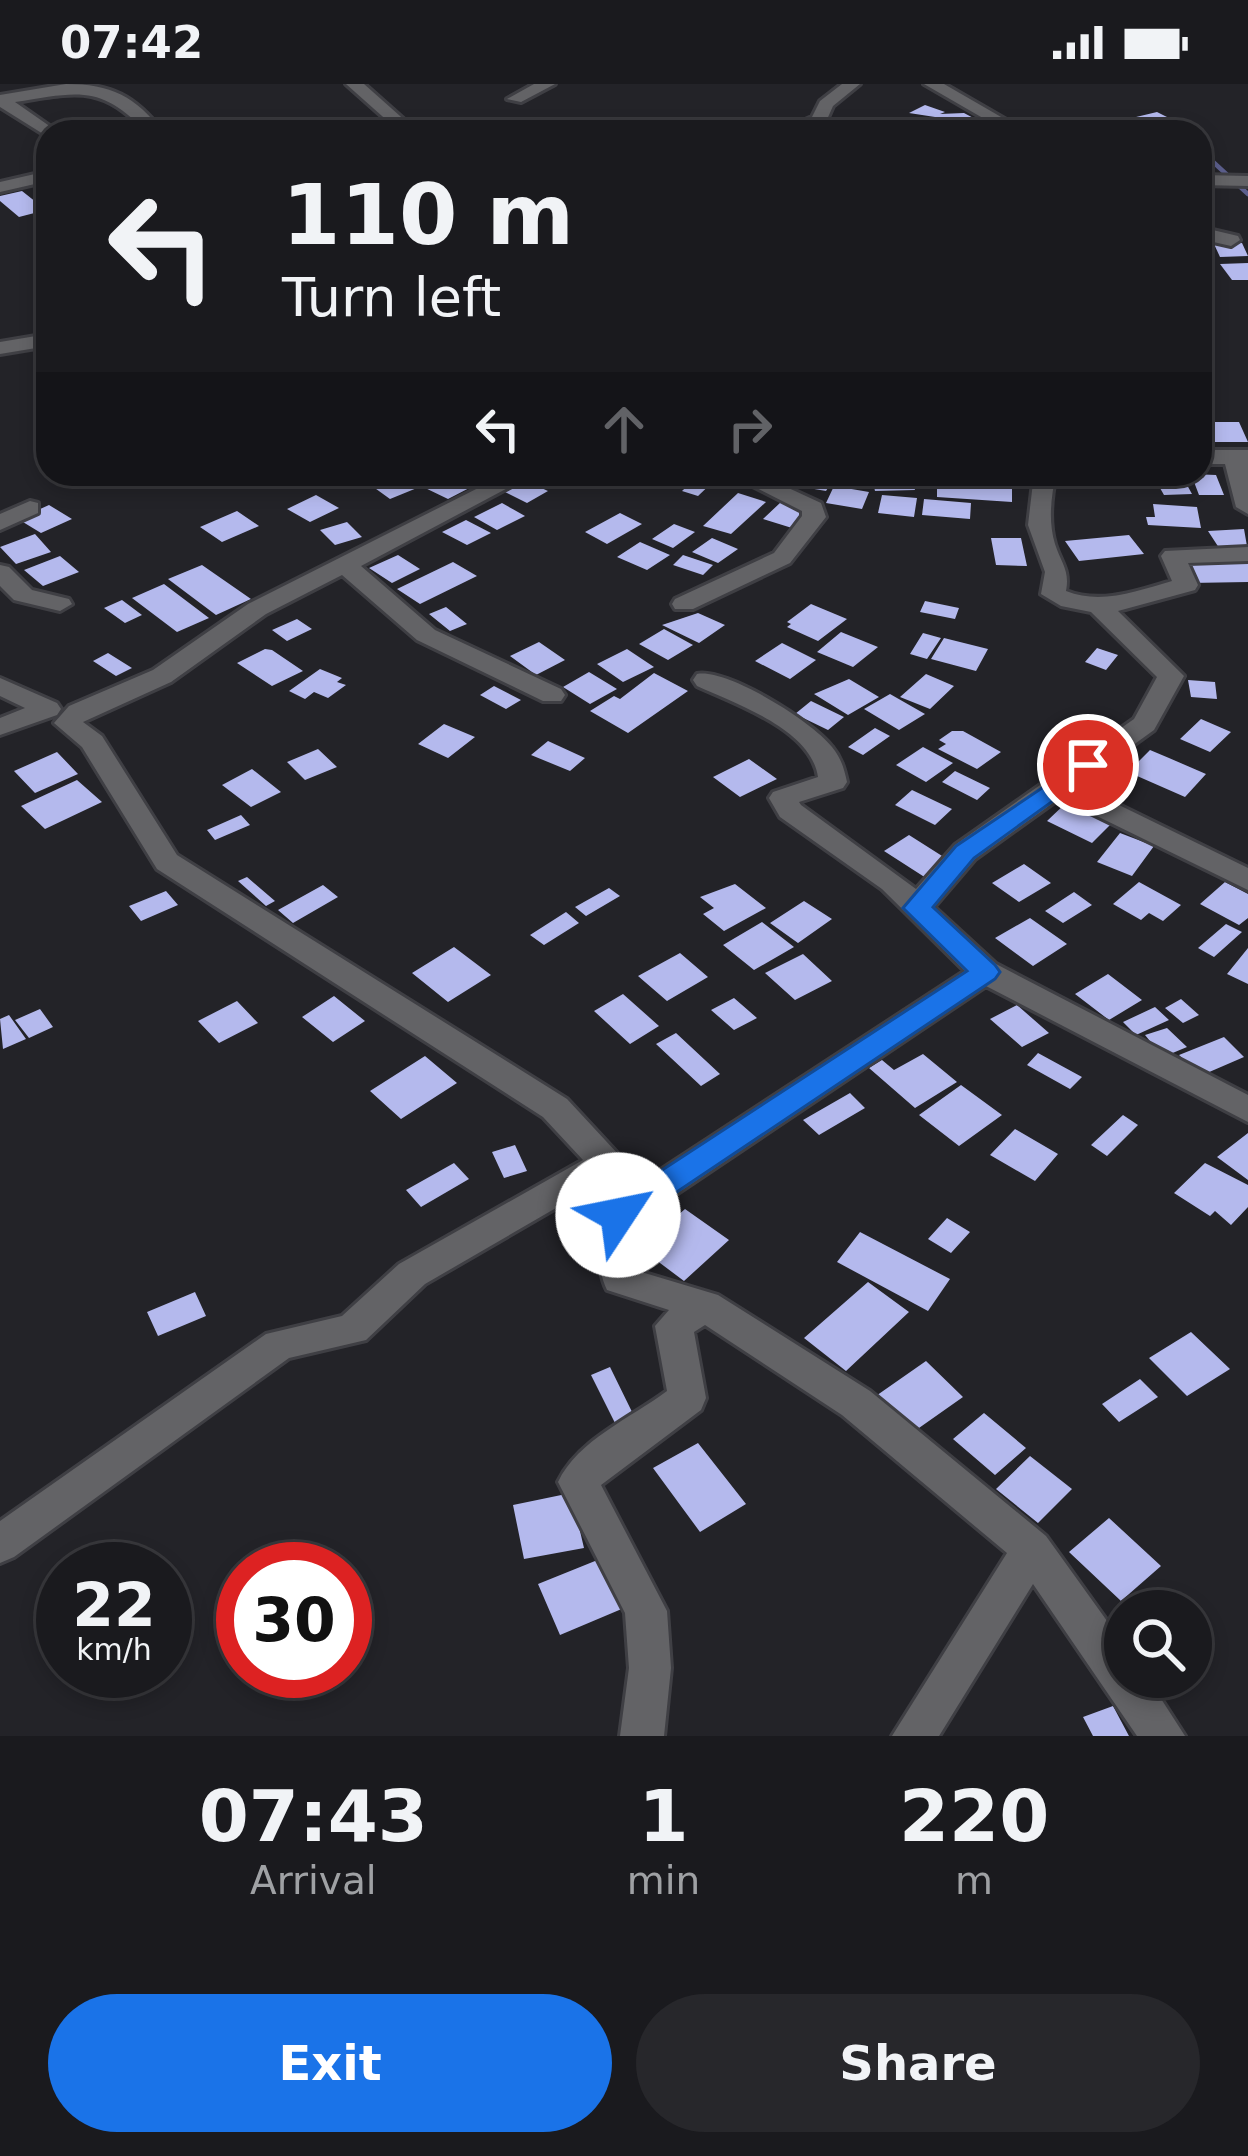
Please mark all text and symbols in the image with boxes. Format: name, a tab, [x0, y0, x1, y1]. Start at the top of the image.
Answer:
text: 07:42	[60, 16, 203, 69]
text: 110 m	[282, 166, 574, 264]
icon: left	[84, 168, 240, 324]
text: Turn left	[282, 266, 501, 329]
icon: left	[465, 396, 531, 462]
icon: ahead	[591, 396, 657, 462]
icon: right	[717, 396, 783, 462]
pin	[1037, 714, 1139, 816]
icon: arrive	[1055, 732, 1121, 798]
position arrow	[555, 1152, 681, 1278]
speed limit sign: 30	[216, 1542, 372, 1698]
text: 22	[72, 1570, 156, 1640]
map controls	[1104, 1590, 1212, 1698]
button: search	[1104, 1590, 1212, 1698]
text: km/h	[76, 1632, 152, 1667]
text: 07:43	[199, 1774, 428, 1858]
text: 1	[638, 1774, 688, 1858]
text: 220	[899, 1774, 1049, 1858]
text: Arrival	[250, 1858, 377, 1903]
text: min	[627, 1858, 700, 1903]
text: m	[955, 1858, 993, 1903]
button: Exit	[48, 1994, 612, 2132]
button: Share	[636, 1994, 1200, 2132]

